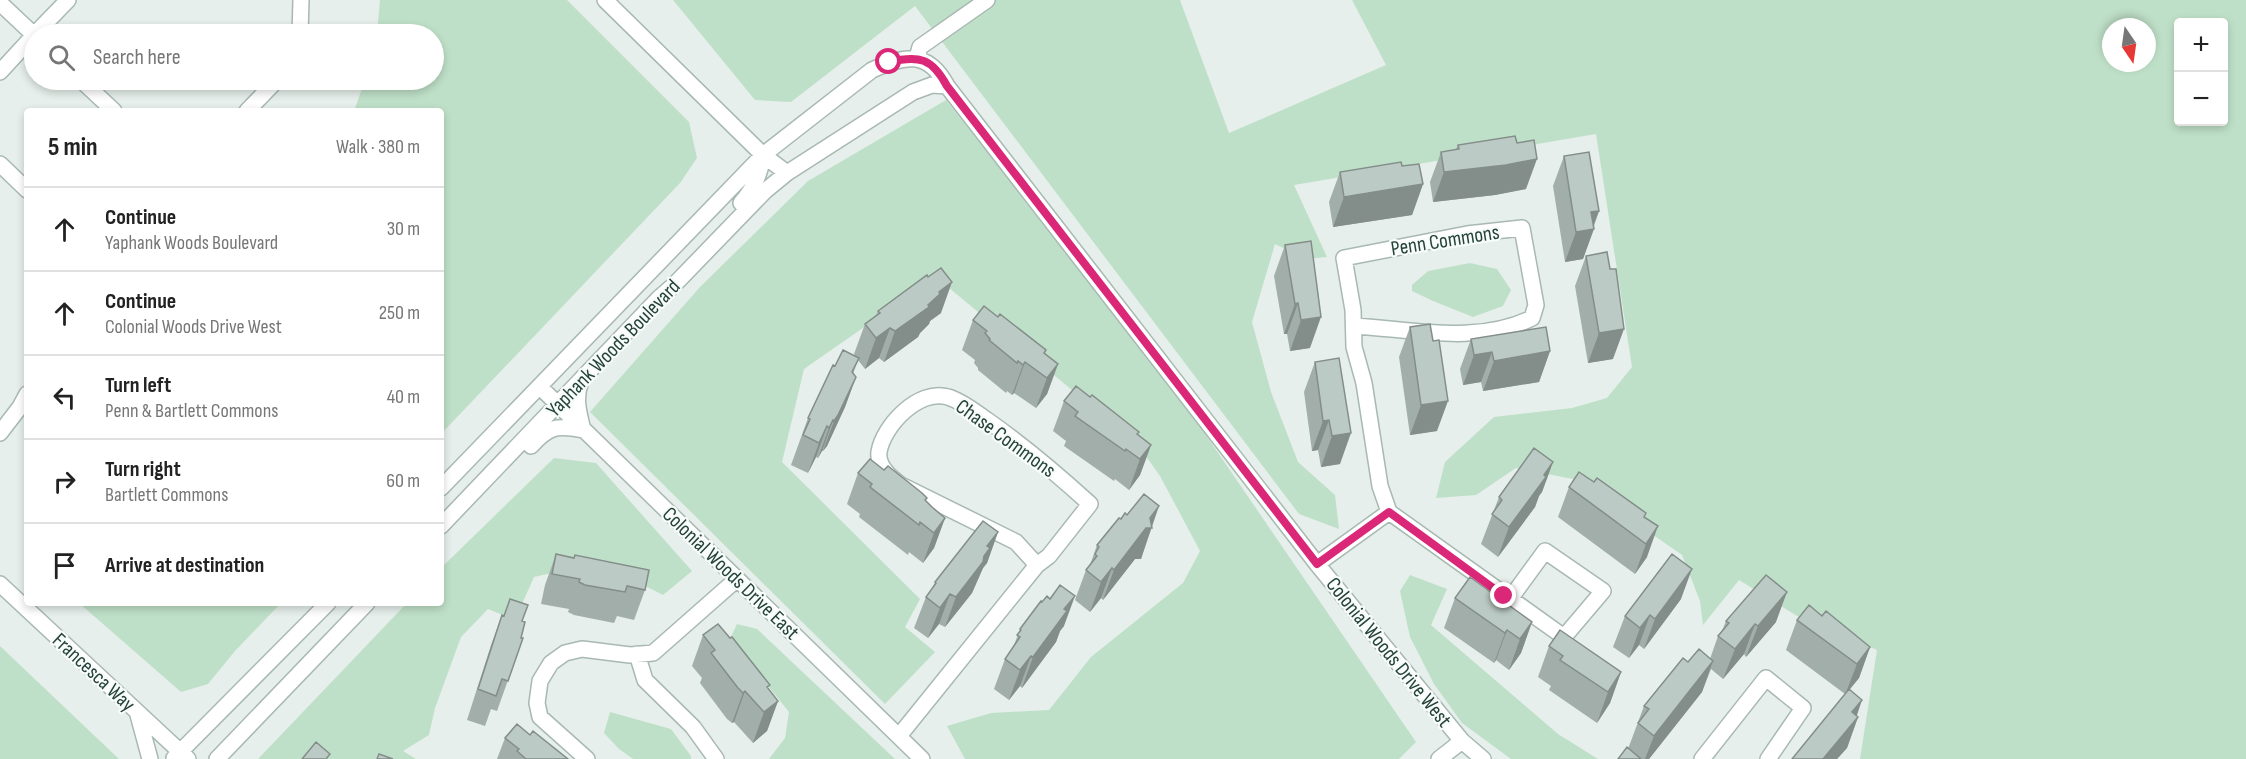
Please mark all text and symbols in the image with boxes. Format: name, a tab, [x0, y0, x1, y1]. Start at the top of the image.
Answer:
north arrow	[2102, 18, 2156, 72]
map controls	[2174, 18, 2228, 126]
button: +	[2174, 18, 2228, 72]
search box	[24, 24, 444, 90]
icon: search	[45, 41, 78, 74]
text: Search here	[93, 44, 180, 71]
route start	[875, 48, 901, 74]
button: −	[2174, 72, 2228, 126]
text: 5 min	[48, 132, 98, 163]
text: Walk · 380 m	[336, 135, 420, 159]
text: Continue	[105, 204, 176, 231]
icon: ahead	[48, 213, 81, 246]
text: 30 m	[387, 217, 420, 241]
street label: Penn Commons	[1389, 220, 1501, 261]
text: Yaphank Woods Boulevard	[105, 231, 278, 255]
street label: Yaphank Woods Boulevard	[541, 274, 686, 422]
text: Continue	[105, 288, 176, 315]
icon: ahead	[48, 297, 81, 330]
text: 250 m	[379, 301, 420, 325]
text: Colonial Woods Drive West	[105, 315, 282, 339]
text: Turn left	[105, 372, 171, 399]
icon: left	[48, 381, 81, 414]
text: 40 m	[387, 385, 420, 409]
street label: Chase Commons	[951, 394, 1061, 483]
text: Penn & Bartlett Commons	[105, 399, 278, 423]
text: Turn right	[105, 456, 181, 483]
icon: right	[48, 465, 81, 498]
text: 60 m	[386, 469, 420, 493]
text: Bartlett Commons	[105, 483, 228, 507]
street label: Colonial Woods Drive East	[657, 502, 804, 645]
icon: arrive	[48, 549, 81, 582]
text: Arrive at destination	[105, 552, 264, 579]
street label: Colonial Woods Drive West	[1320, 572, 1457, 732]
route end	[1490, 582, 1516, 608]
street label: Francesca Way	[47, 628, 140, 717]

